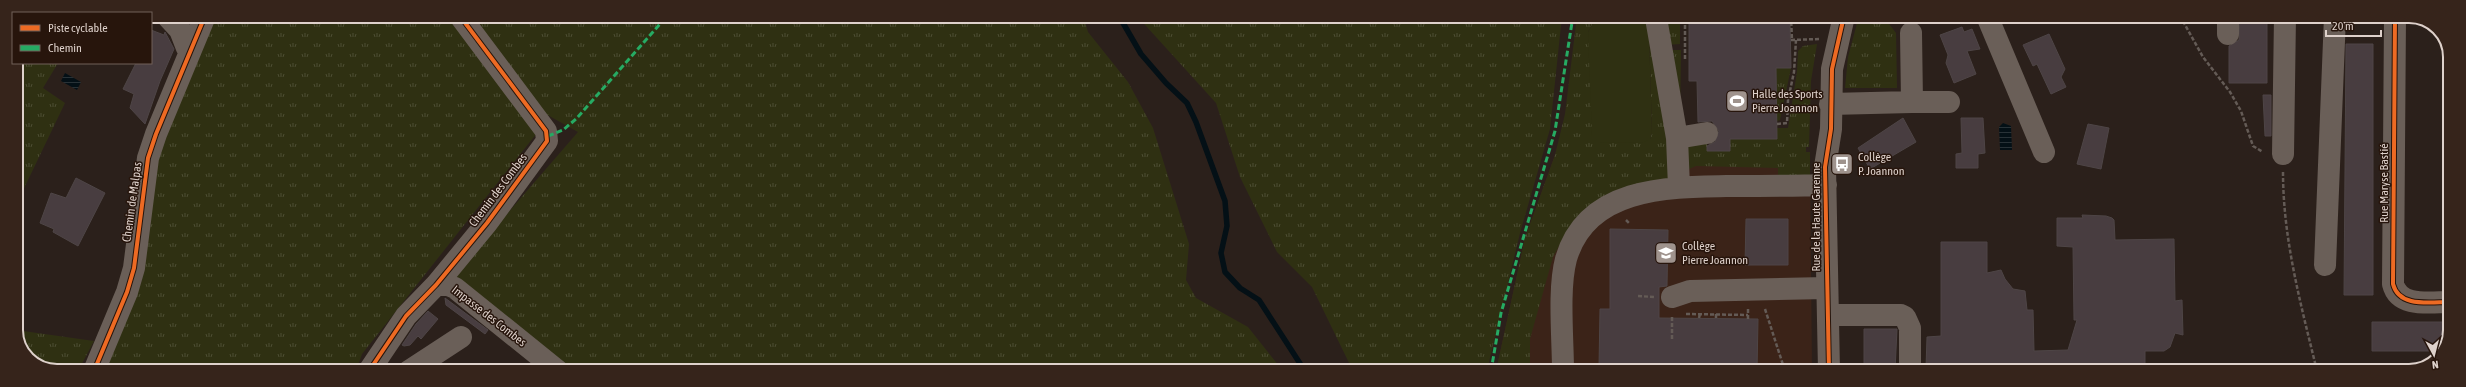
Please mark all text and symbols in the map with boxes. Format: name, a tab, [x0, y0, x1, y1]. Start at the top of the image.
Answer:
legend	[12, 12, 152, 64]
scale bar	[2326, 12, 2381, 38]
text: 20 m	[2332, 19, 2354, 33]
text: Piste cyclable	[48, 21, 108, 35]
text: Chemin	[48, 41, 82, 55]
place label: Halle des Sports Pierre Joannon	[1752, 87, 1822, 115]
sports icon: Halle des Sports Pierre Joannon	[1724, 88, 1750, 114]
street label: Rue Maryse Bastié	[2377, 143, 2391, 223]
place label: Collège P. Joannon	[1858, 150, 1905, 178]
street label: Chemin des Combes	[466, 151, 530, 229]
bus stop icon: Collège P. Joannon	[1829, 151, 1855, 177]
street label: Chemin de Malpas	[119, 161, 145, 243]
street label: Rue de la Haute Garenne	[1809, 163, 1823, 271]
place label: Collège Pierre Joannon	[1682, 239, 1748, 267]
school or university icon: Collège Pierre Joannon	[1653, 240, 1679, 266]
street label: Impasse des Combes	[449, 283, 529, 349]
north arrow	[2414, 335, 2454, 375]
text: N	[2431, 359, 2439, 371]

